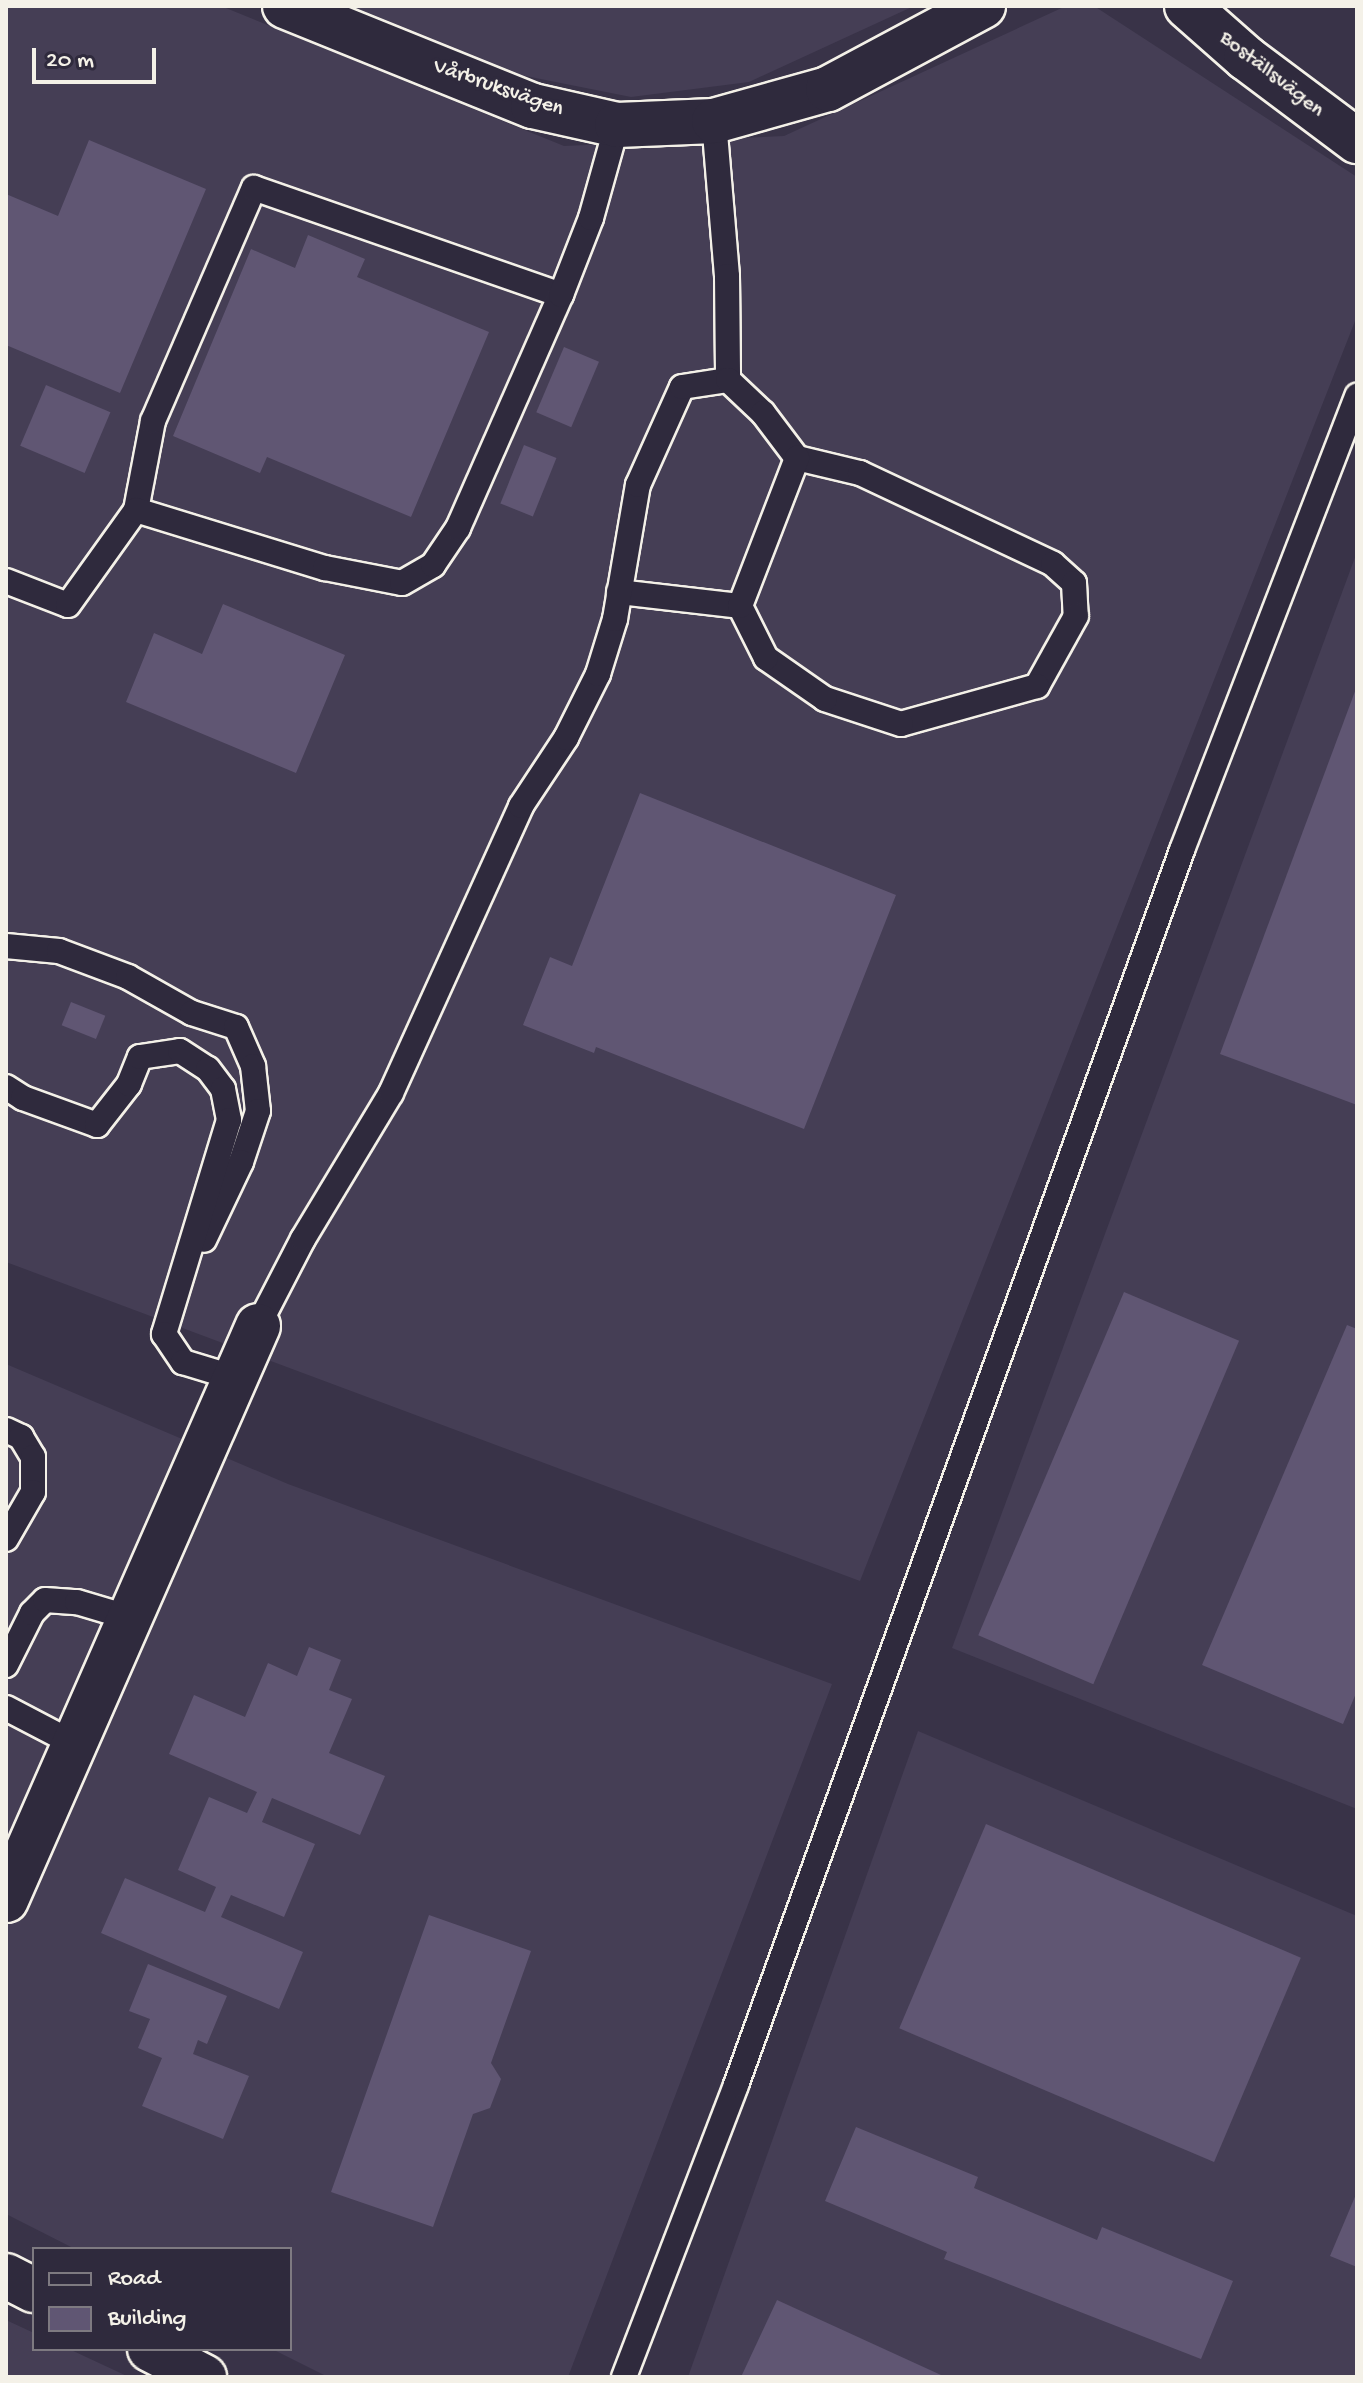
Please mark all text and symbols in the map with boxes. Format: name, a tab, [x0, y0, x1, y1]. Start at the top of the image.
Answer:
street label: Boställsvägen	[1213, 26, 1329, 124]
scale bar	[36, 32, 160, 82]
text: 20 m	[46, 47, 94, 76]
street label: Vårbruksvägen	[429, 54, 567, 124]
legend	[32, 2247, 292, 2351]
text: Road	[108, 2265, 160, 2294]
text: Building	[108, 2305, 186, 2334]

